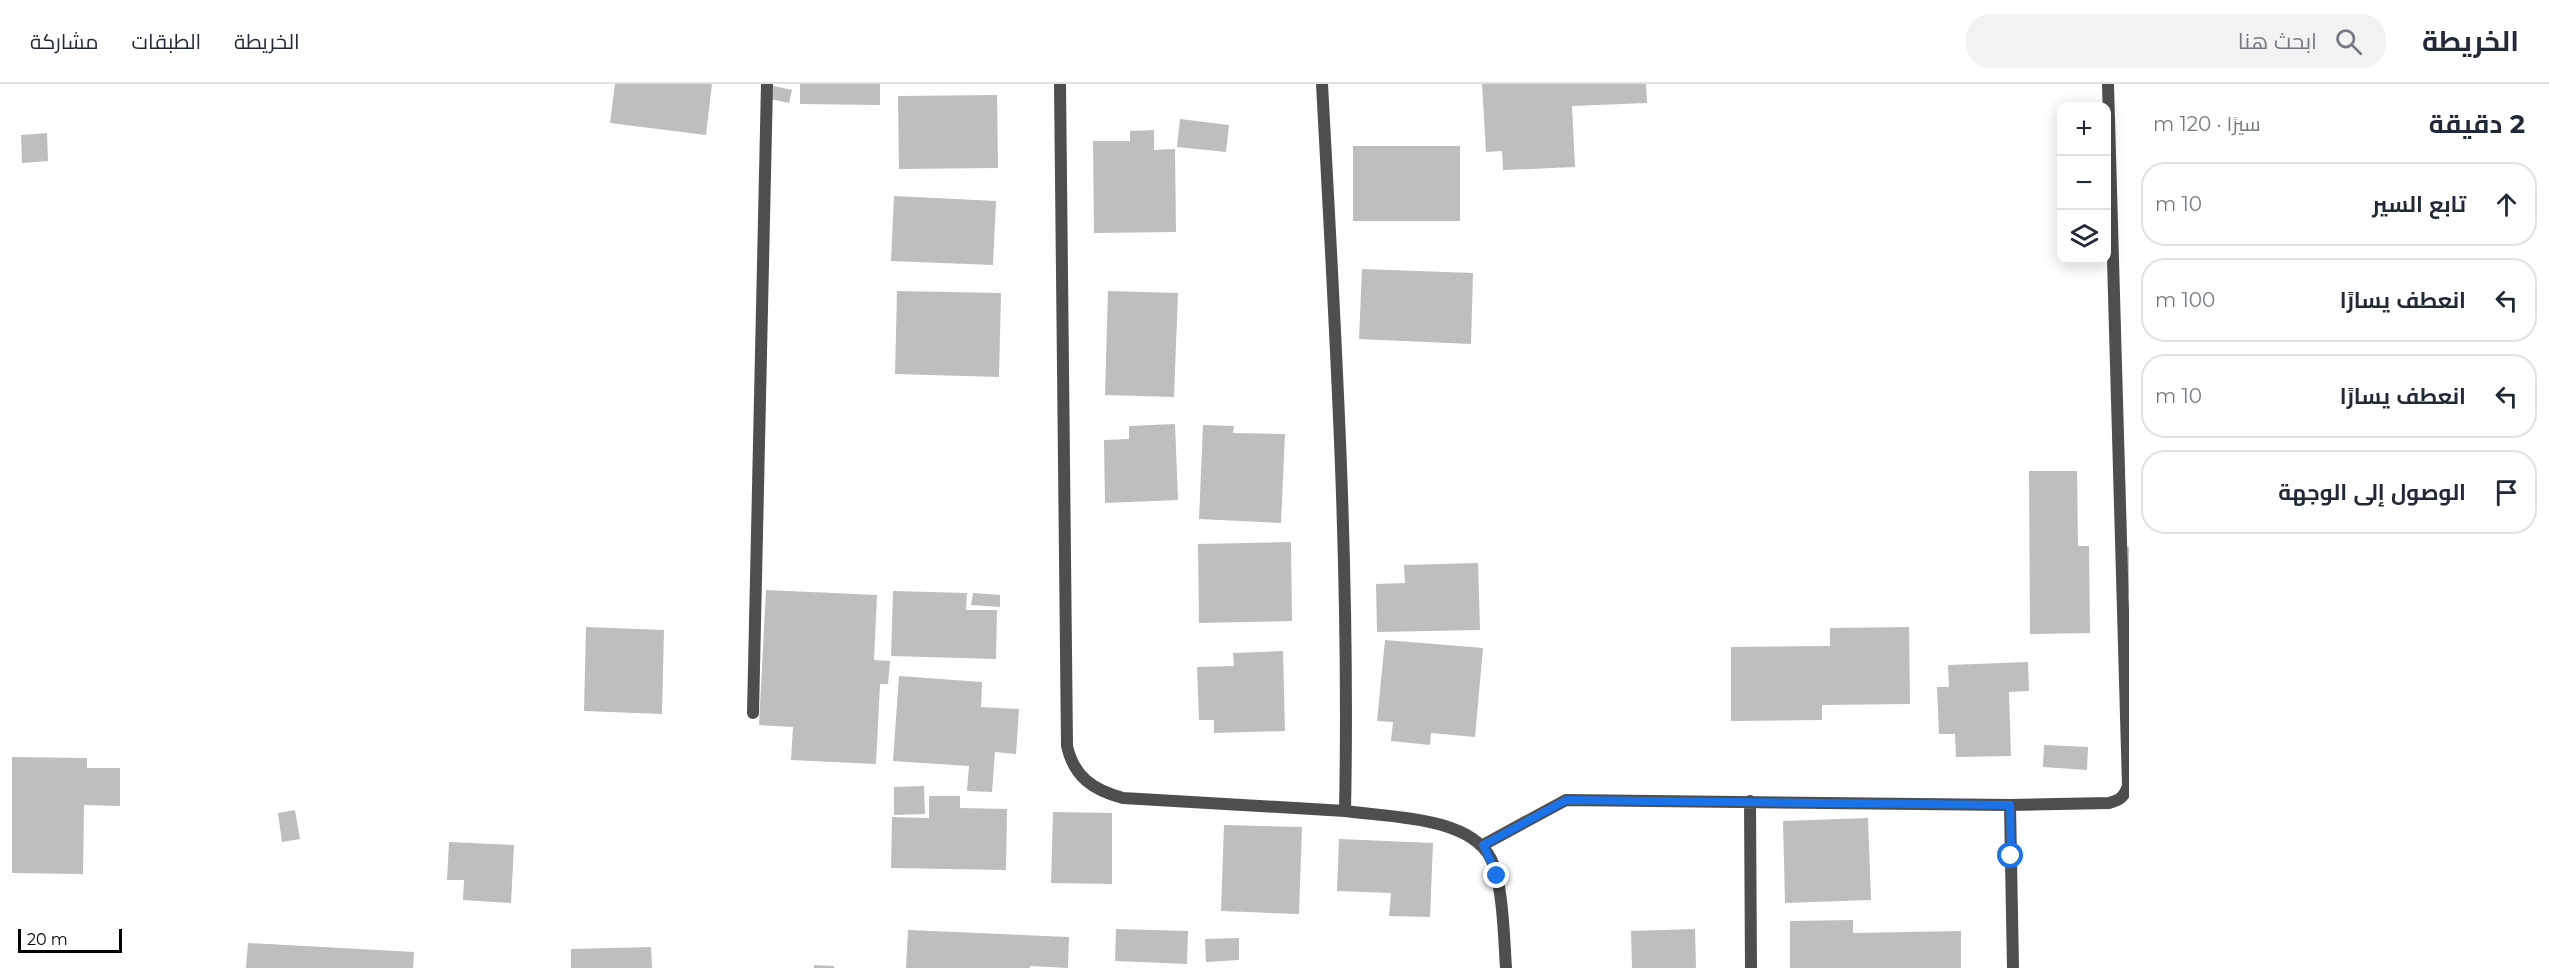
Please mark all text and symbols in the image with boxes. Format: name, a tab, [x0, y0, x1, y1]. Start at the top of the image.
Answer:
search box	[1966, 14, 2386, 68]
text: الخريطة	[2422, 24, 2519, 58]
icon: search	[2332, 25, 2365, 58]
text: ابحث هنا	[2238, 28, 2317, 55]
text: مشاركة	[30, 29, 99, 54]
text: الطبقات	[132, 29, 201, 54]
text: الخريطة	[234, 29, 300, 54]
map controls	[2057, 102, 2111, 264]
button: +	[2057, 102, 2111, 156]
text: 2 دقيقة	[2429, 108, 2525, 140]
text: سيرًا · 120 m	[2153, 112, 2261, 136]
button: −	[2057, 156, 2111, 210]
icon: ahead	[2490, 188, 2523, 221]
text: تابع السير	[2372, 191, 2466, 218]
text: 10 m	[2155, 192, 2202, 216]
button: layers	[2057, 210, 2111, 264]
icon: left	[2490, 284, 2523, 317]
text: انعطف يسارًا	[2340, 287, 2466, 314]
text: 100 m	[2155, 288, 2215, 312]
icon: left	[2490, 380, 2523, 413]
text: انعطف يسارًا	[2340, 383, 2466, 410]
text: 10 m	[2155, 384, 2202, 408]
icon: arrive	[2490, 476, 2523, 509]
text: الوصول إلى الوجهة	[2278, 479, 2466, 506]
route start	[1997, 842, 2023, 868]
route end	[1483, 862, 1509, 888]
scale bar	[18, 926, 122, 954]
text: 20 m	[27, 930, 68, 949]

